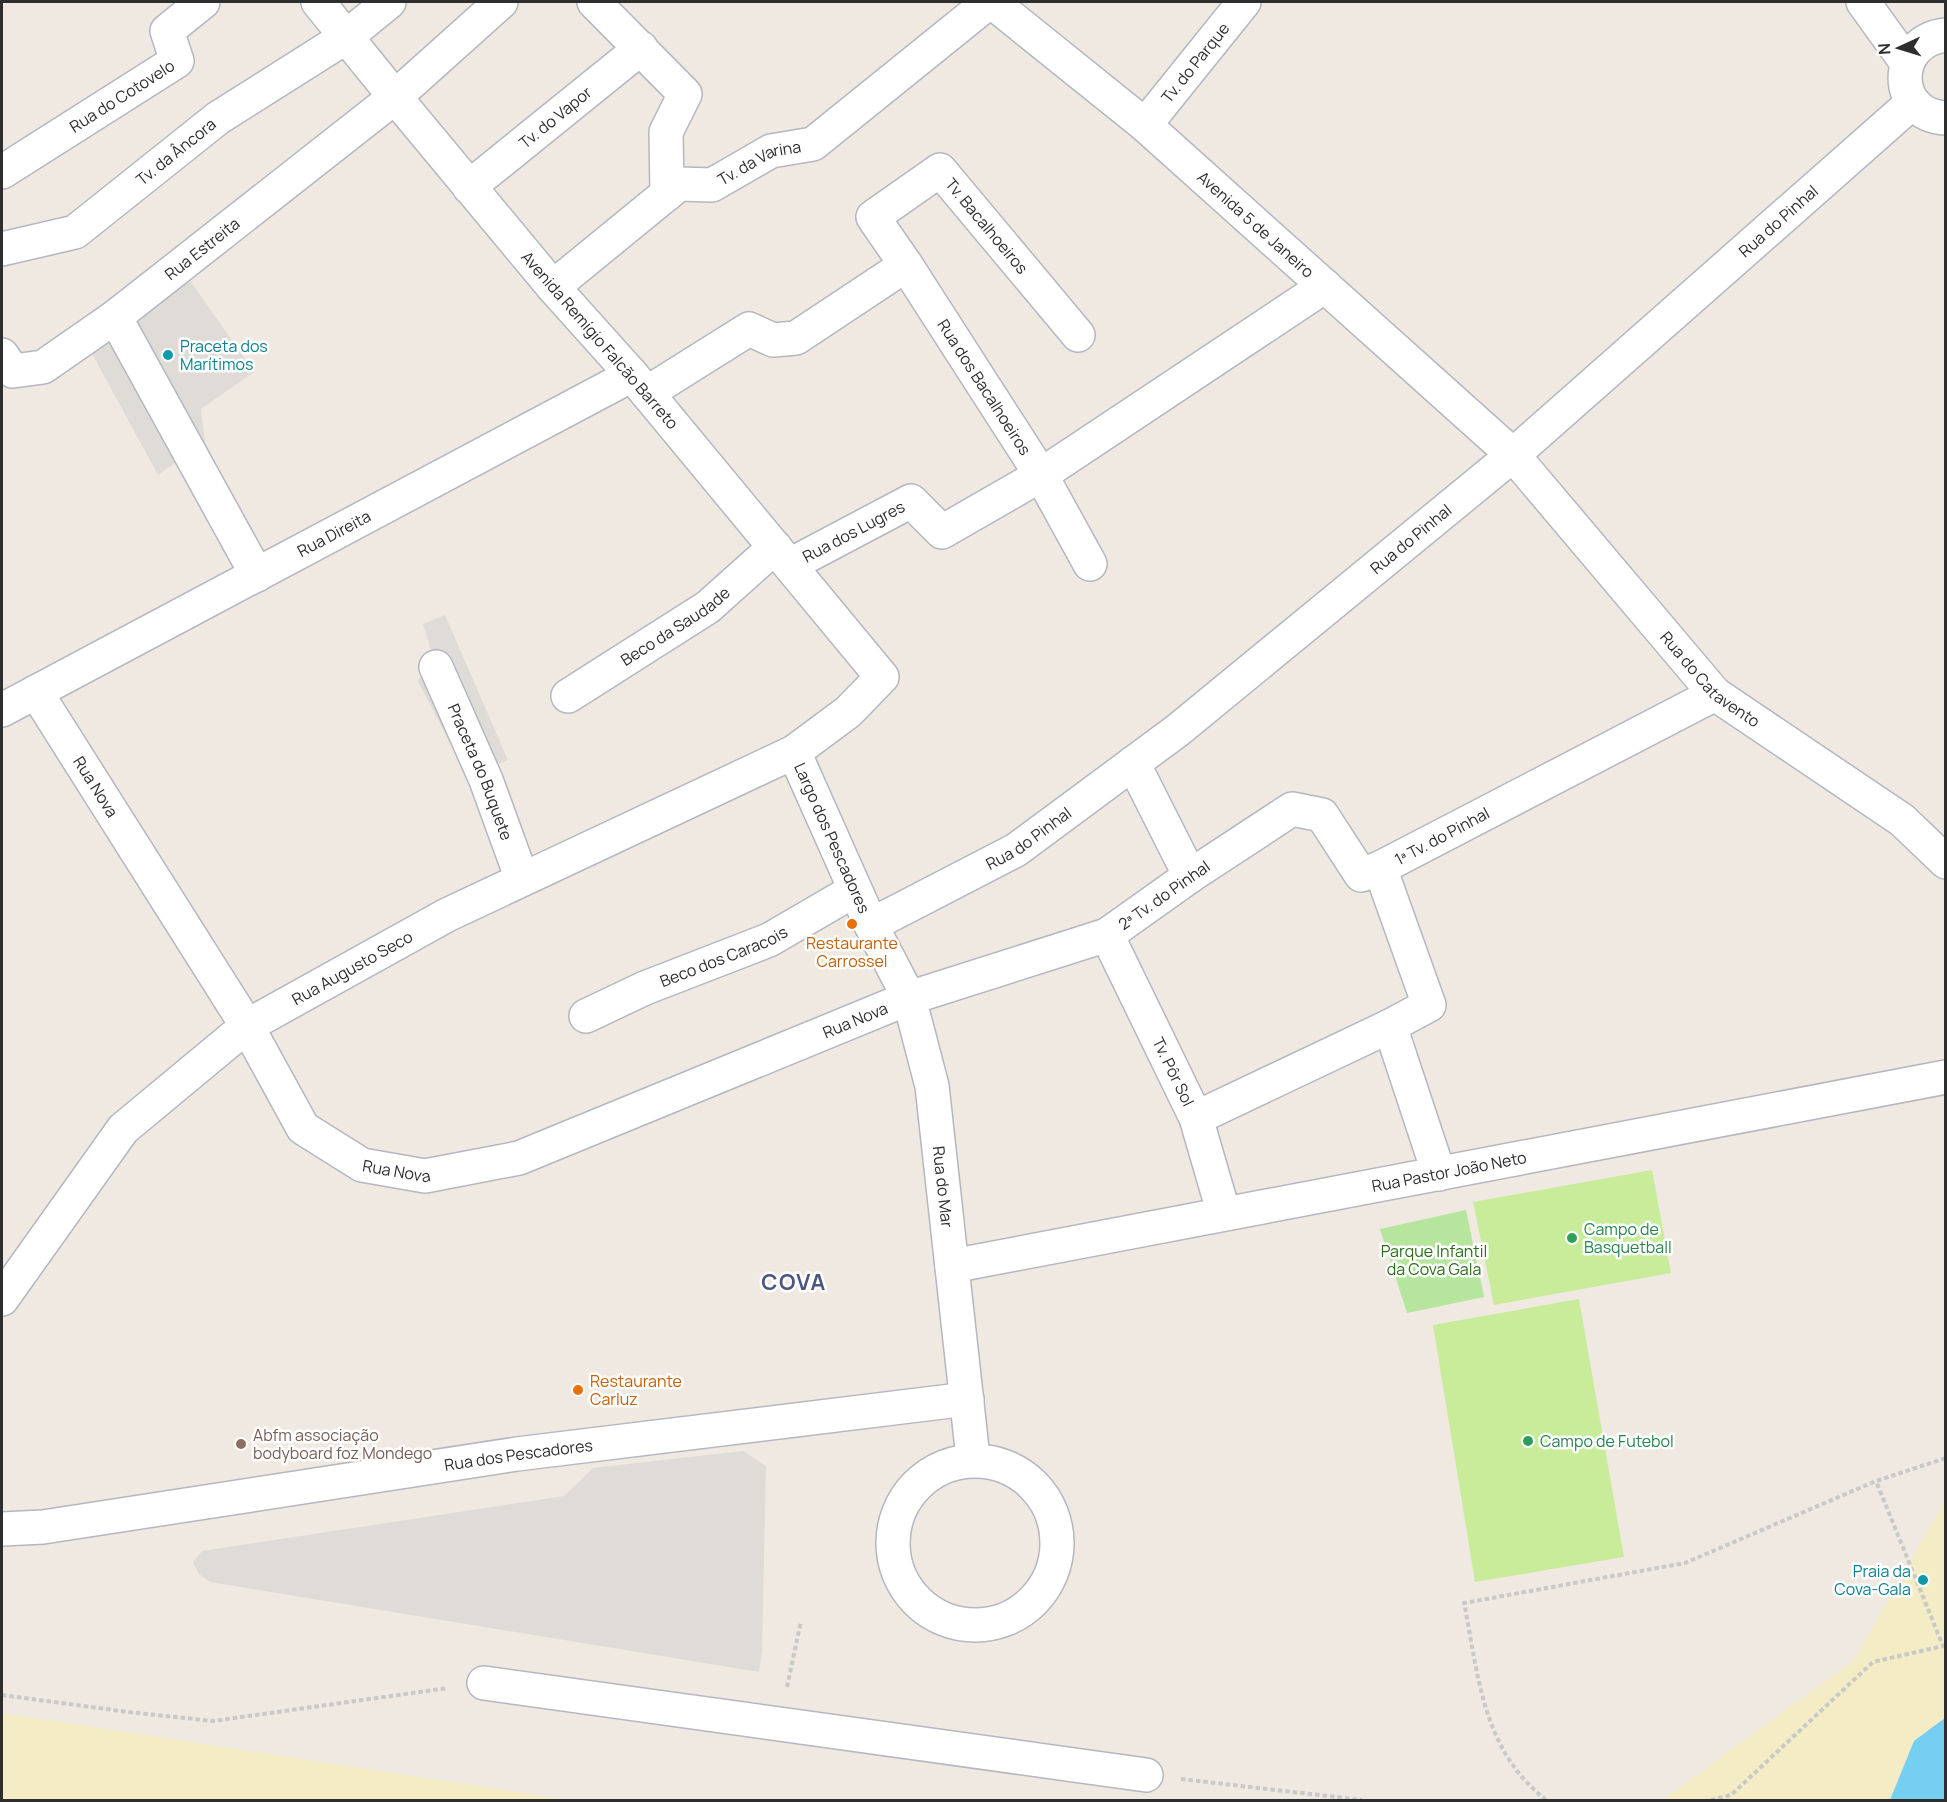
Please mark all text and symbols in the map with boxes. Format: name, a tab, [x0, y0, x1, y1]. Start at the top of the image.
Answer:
street label: Tv. do Parque	[1156, 18, 1234, 107]
north arrow	[1869, 18, 1929, 78]
text: N	[1873, 43, 1895, 56]
street label: Rua do Cotovelo	[65, 54, 179, 137]
street label: Tv. do Vapor	[514, 81, 596, 153]
street label: Tv. da Âncora	[131, 113, 220, 190]
street label: Tv. da Varina	[714, 135, 803, 190]
street label: Avenida 5 de Janeiro	[1193, 166, 1319, 282]
street label: Tv. Bacalhoeiros	[940, 173, 1033, 278]
street label: Rua do Pinhal	[1734, 180, 1823, 262]
street label: Rua Estreita	[160, 212, 244, 285]
street label: Avenida Remígio Falcão Barreto	[516, 246, 684, 434]
street label: Rua dos Bacalhoeiros	[933, 315, 1036, 459]
place label: Praceta dos Marítimos	[180, 335, 268, 375]
marker: Praceta dos Marítimos	[161, 348, 175, 362]
street label: Rua dos Lugres	[799, 495, 909, 567]
street label: Rua do Pinhal	[1366, 499, 1456, 579]
street label: Rua Direita	[293, 505, 375, 562]
street label: Beco da Saudade	[616, 582, 735, 671]
street label: Rua do Catavento	[1656, 626, 1764, 732]
street label: Praceta do Buquete	[443, 700, 518, 843]
street label: Rua Nova	[68, 752, 123, 821]
street label: Largo dos Pescadores	[789, 759, 875, 917]
street label: Rua do Pinhal	[982, 802, 1076, 875]
street label: 1ª Tv. do Pinhal	[1391, 802, 1493, 870]
street label: 2ª Tv. do Pinhal	[1114, 855, 1214, 935]
marker: Restaurante Carrossel	[845, 917, 859, 931]
street label: Beco dos Caracois	[657, 921, 792, 992]
street label: Rua Augusto Seco	[288, 925, 416, 1010]
place label: Restaurante Carrossel	[806, 932, 898, 972]
street label: Rua Nova	[819, 997, 891, 1043]
street label: Tv. Pôr Sol	[1147, 1034, 1200, 1110]
street label: Rua do Mar	[928, 1145, 959, 1229]
street label: Rua Pastor João Neto	[1370, 1146, 1528, 1197]
street label: Rua Nova	[361, 1154, 432, 1188]
place label: Campo de Basquetball	[1584, 1218, 1672, 1258]
marker: Campo de Basquetball	[1565, 1231, 1579, 1245]
park label: Parque Infantil da Cova Gala	[1381, 1240, 1487, 1280]
district label: COVA	[761, 1267, 827, 1297]
place label: Restaurante Carluz	[590, 1370, 682, 1410]
marker: Restaurante Carluz	[571, 1383, 585, 1397]
place label: Abfm associação bodyboard foz Mondego	[253, 1424, 432, 1464]
place label: Campo de Futebol	[1540, 1430, 1674, 1452]
street label: Rua dos Pescadores	[443, 1434, 594, 1476]
marker: Campo de Futebol	[1521, 1434, 1535, 1448]
marker: Abfm associação bodyboard foz Mondego	[234, 1437, 248, 1451]
place label: Praia da Cova-Gala	[1834, 1560, 1911, 1600]
marker: Praia da Cova-Gala	[1916, 1573, 1930, 1587]

